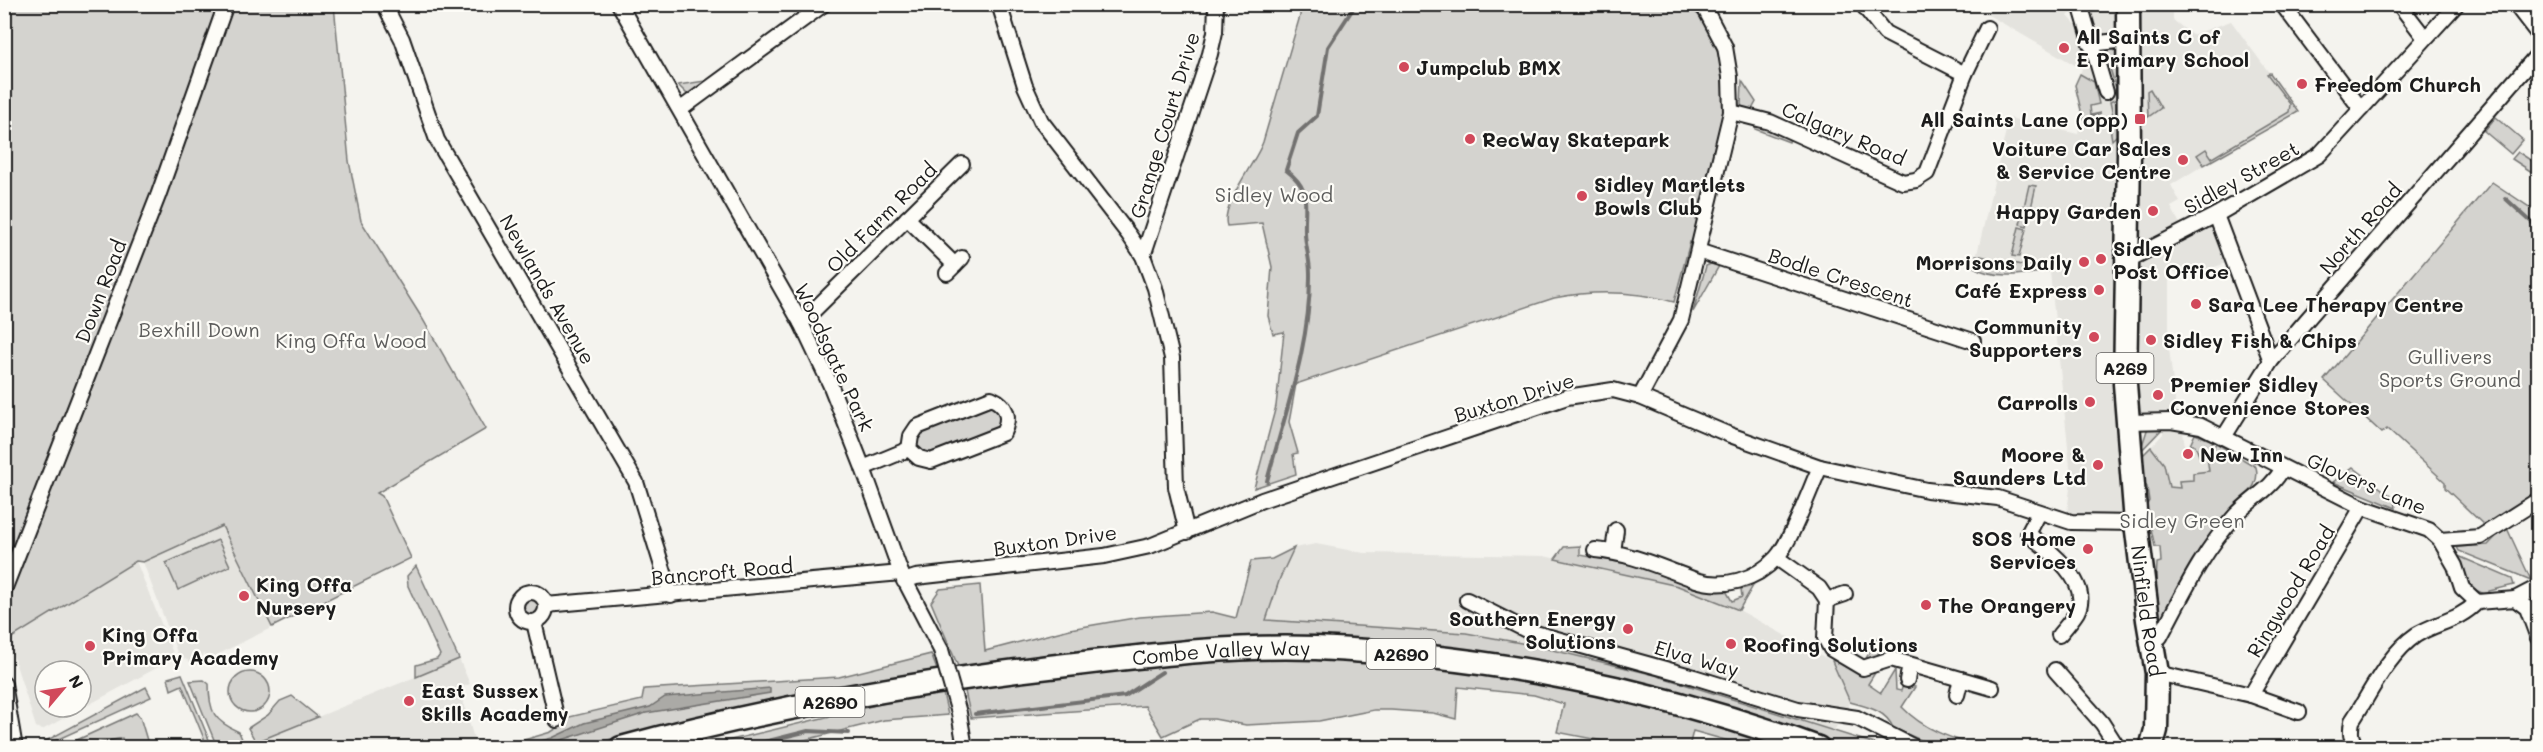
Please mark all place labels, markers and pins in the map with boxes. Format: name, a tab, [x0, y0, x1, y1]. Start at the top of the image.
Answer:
place label: All Saints C of E Primary School	[2076, 23, 2249, 72]
marker: All Saints C of E Primary School	[2057, 41, 2071, 55]
place label: Jumpclub BMX	[1416, 54, 1561, 80]
marker: Jumpclub BMX	[1397, 60, 1411, 74]
place label: Freedom Church	[2314, 71, 2481, 97]
marker: Freedom Church	[2295, 77, 2309, 91]
place label: All Saints Lane (opp)	[1920, 106, 2128, 132]
marker: All Saints Lane (opp)	[2133, 112, 2147, 126]
place label: RecWay Skatepark	[1482, 126, 1670, 152]
marker: RecWay Skatepark	[1463, 132, 1477, 146]
place label: Voiture Car Sales & Service Centre	[1992, 135, 2171, 184]
marker: Voiture Car Sales & Service Centre	[2176, 153, 2190, 167]
place label: Sidley Martlets Bowls Club	[1594, 171, 1745, 220]
marker: Sidley Martlets Bowls Club	[1575, 189, 1589, 203]
place label: Happy Garden	[1995, 198, 2141, 224]
marker: Happy Garden	[2146, 204, 2160, 218]
place label: Sidley Post Office	[2113, 235, 2229, 284]
place label: Morrisons Daily	[1915, 249, 2072, 275]
marker: Sidley Post Office	[2094, 252, 2108, 266]
marker: Morrisons Daily	[2077, 255, 2091, 269]
place label: Café Express	[1955, 277, 2087, 303]
marker: Café Express	[2092, 283, 2106, 297]
place label: Sara Lee Therapy Centre	[2208, 291, 2464, 317]
marker: Sara Lee Therapy Centre	[2189, 297, 2203, 311]
place label: Community Supporters	[1969, 313, 2082, 362]
place label: Sidley Fish & Chips	[2163, 327, 2357, 353]
marker: Community Supporters	[2087, 330, 2101, 344]
marker: Sidley Fish & Chips	[2144, 333, 2158, 347]
place label: Premier Sidley Convenience Stores	[2170, 371, 2370, 420]
marker: Premier Sidley Convenience Stores	[2151, 388, 2165, 402]
place label: Carrolls	[1997, 389, 2078, 415]
marker: Carrolls	[2083, 395, 2097, 409]
place label: Moore & Saunders Ltd	[1953, 441, 2086, 490]
place label: New Inn	[2200, 441, 2283, 467]
marker: New Inn	[2181, 447, 2195, 461]
marker: Moore & Saunders Ltd	[2091, 458, 2105, 472]
place label: SOS Home Services	[1971, 525, 2076, 574]
marker: SOS Home Services	[2081, 542, 2095, 556]
place label: King Offa Nursery	[256, 571, 352, 620]
marker: King Offa Nursery	[237, 589, 251, 603]
place label: The Orangery	[1938, 592, 2076, 618]
marker: The Orangery	[1919, 598, 1933, 612]
place label: Southern Energy Solutions	[1449, 605, 1616, 654]
place label: King Offa Primary Academy	[102, 621, 279, 670]
marker: Southern Energy Solutions	[1621, 622, 1635, 636]
place label: Roofing Solutions	[1743, 631, 1918, 657]
marker: Roofing Solutions	[1724, 637, 1738, 651]
marker: King Offa Primary Academy	[83, 639, 97, 653]
place label: East Sussex Skills Academy	[421, 677, 569, 726]
marker: East Sussex Skills Academy	[402, 694, 416, 708]

